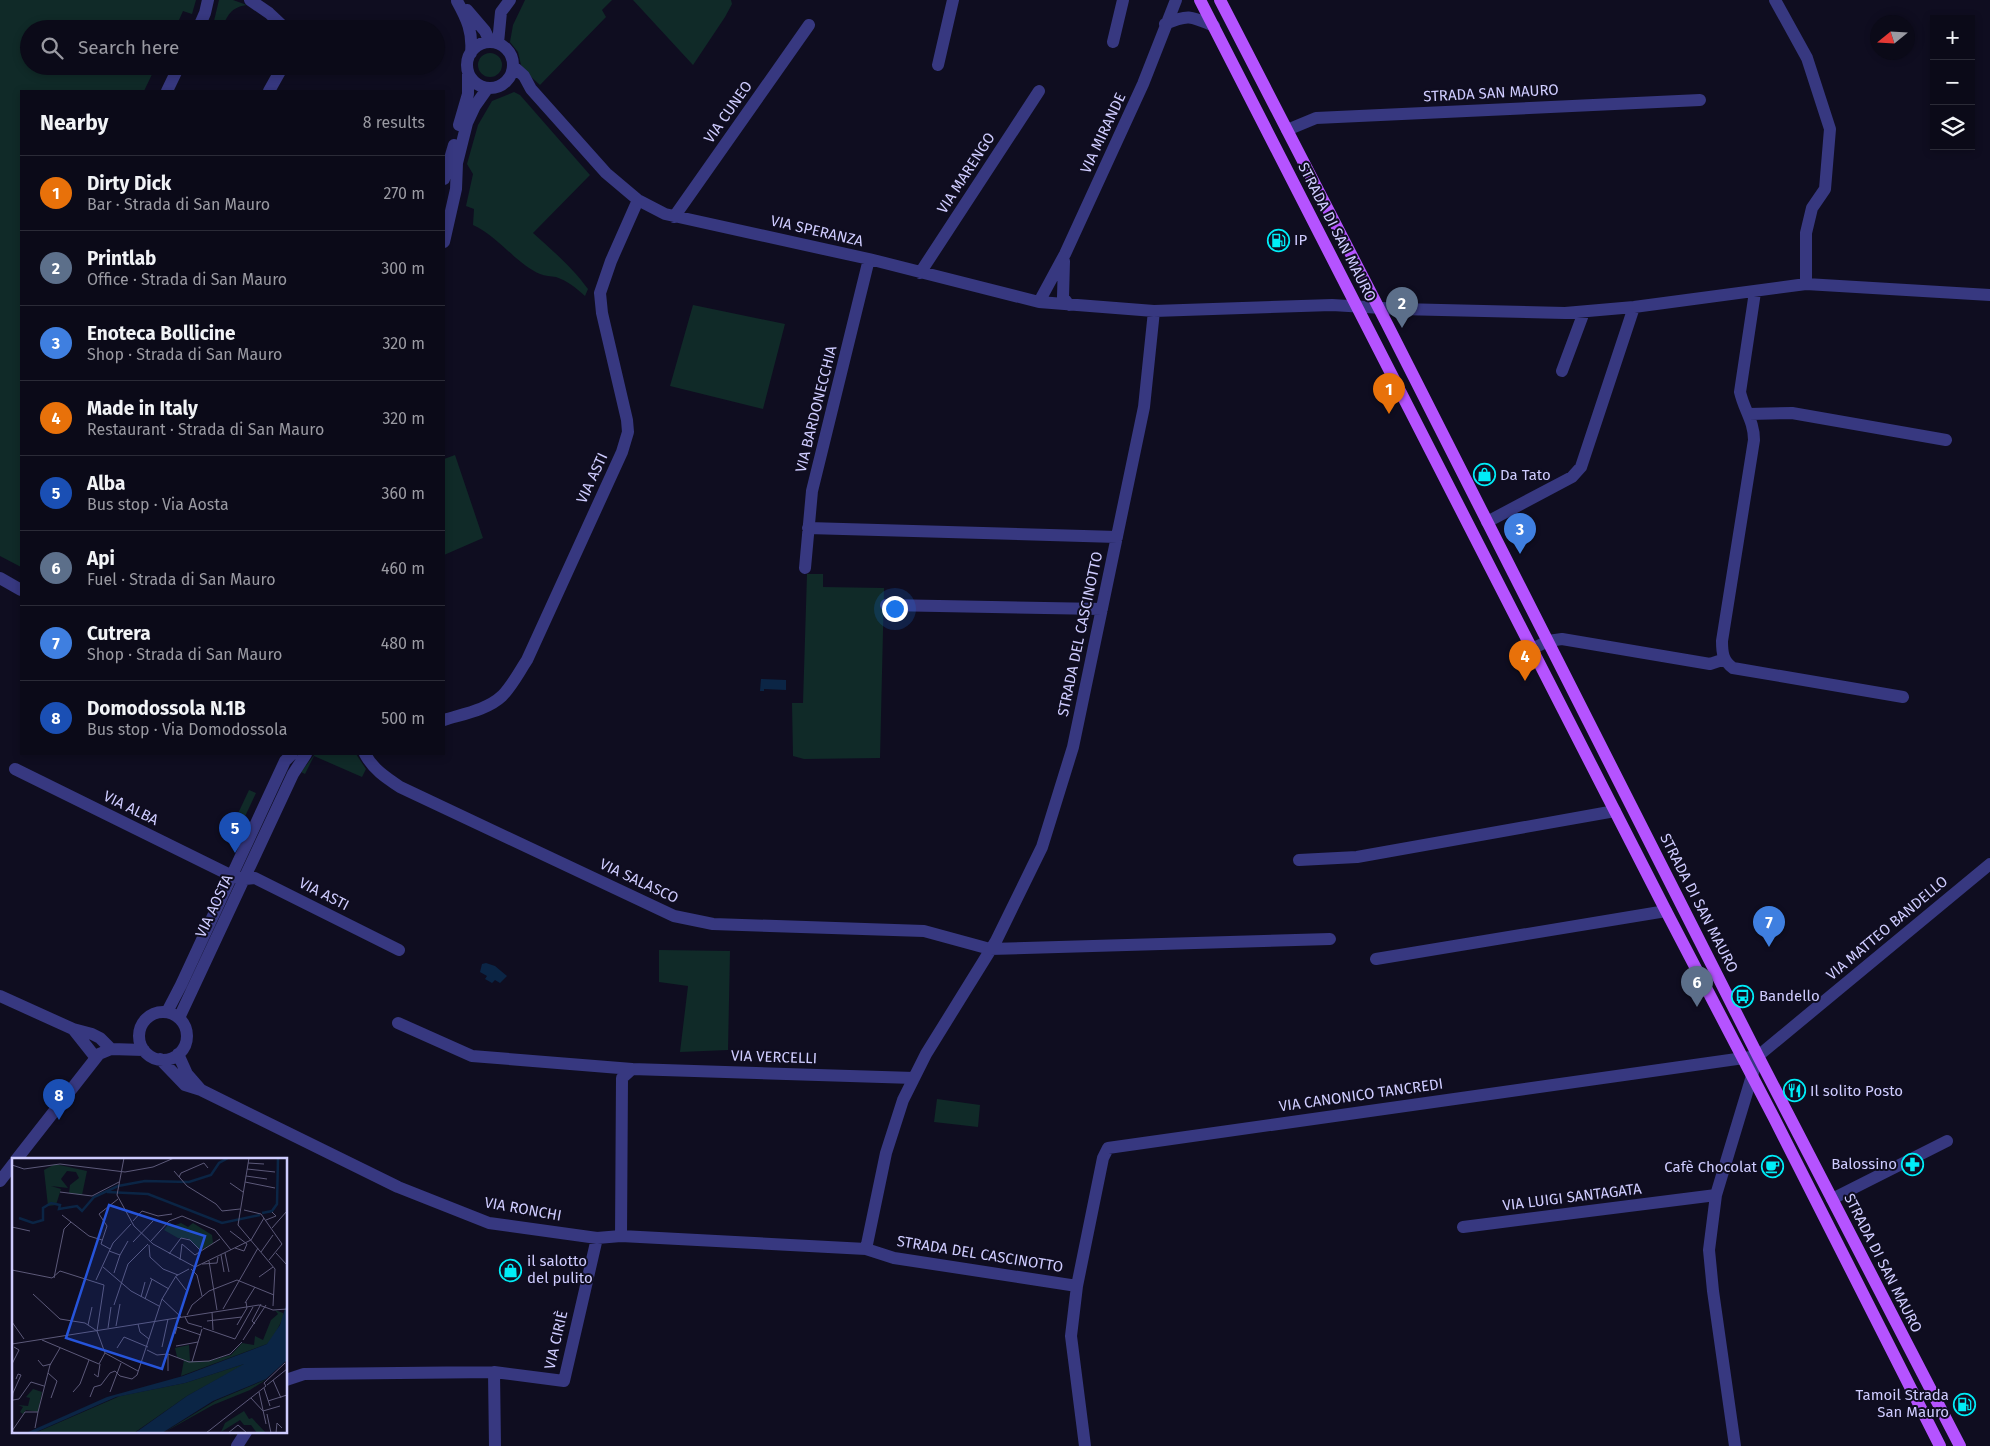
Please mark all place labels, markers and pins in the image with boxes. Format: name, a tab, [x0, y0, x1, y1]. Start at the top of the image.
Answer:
fuel station icon: IP	[1266, 228, 1290, 252]
place label: IP	[1294, 231, 1307, 249]
pin: 2	[1386, 287, 1418, 328]
pin: 1	[1373, 373, 1405, 414]
shop icon: Da Tato	[1472, 463, 1496, 487]
place label: Da Tato	[1500, 466, 1551, 484]
pin: 3	[1504, 513, 1536, 554]
pin: 4	[1509, 640, 1541, 681]
pin: 5	[219, 812, 251, 853]
pin: 7	[1753, 906, 1785, 947]
pin: 6	[1681, 966, 1713, 1007]
bus stop icon: Bandello	[1731, 984, 1755, 1008]
place label: Bandello	[1759, 987, 1820, 1005]
pin: 8	[43, 1079, 75, 1120]
restaurant icon: Il solito Posto	[1782, 1079, 1806, 1103]
place label: Il solito Posto	[1810, 1082, 1903, 1100]
pharmacy icon: Balossino	[1901, 1152, 1925, 1176]
cafe icon: Cafè Chocolat	[1761, 1155, 1785, 1179]
place label: Balossino	[1831, 1155, 1897, 1173]
place label: Cafè Chocolat	[1664, 1158, 1758, 1176]
place label: il salotto del pulito	[527, 1252, 593, 1287]
shop icon: il salotto del pulito	[499, 1258, 523, 1282]
place label: Tamoil Strada San Mauro	[1855, 1386, 1949, 1421]
fuel station icon: Tamoil Strada San Mauro	[1953, 1392, 1977, 1416]

